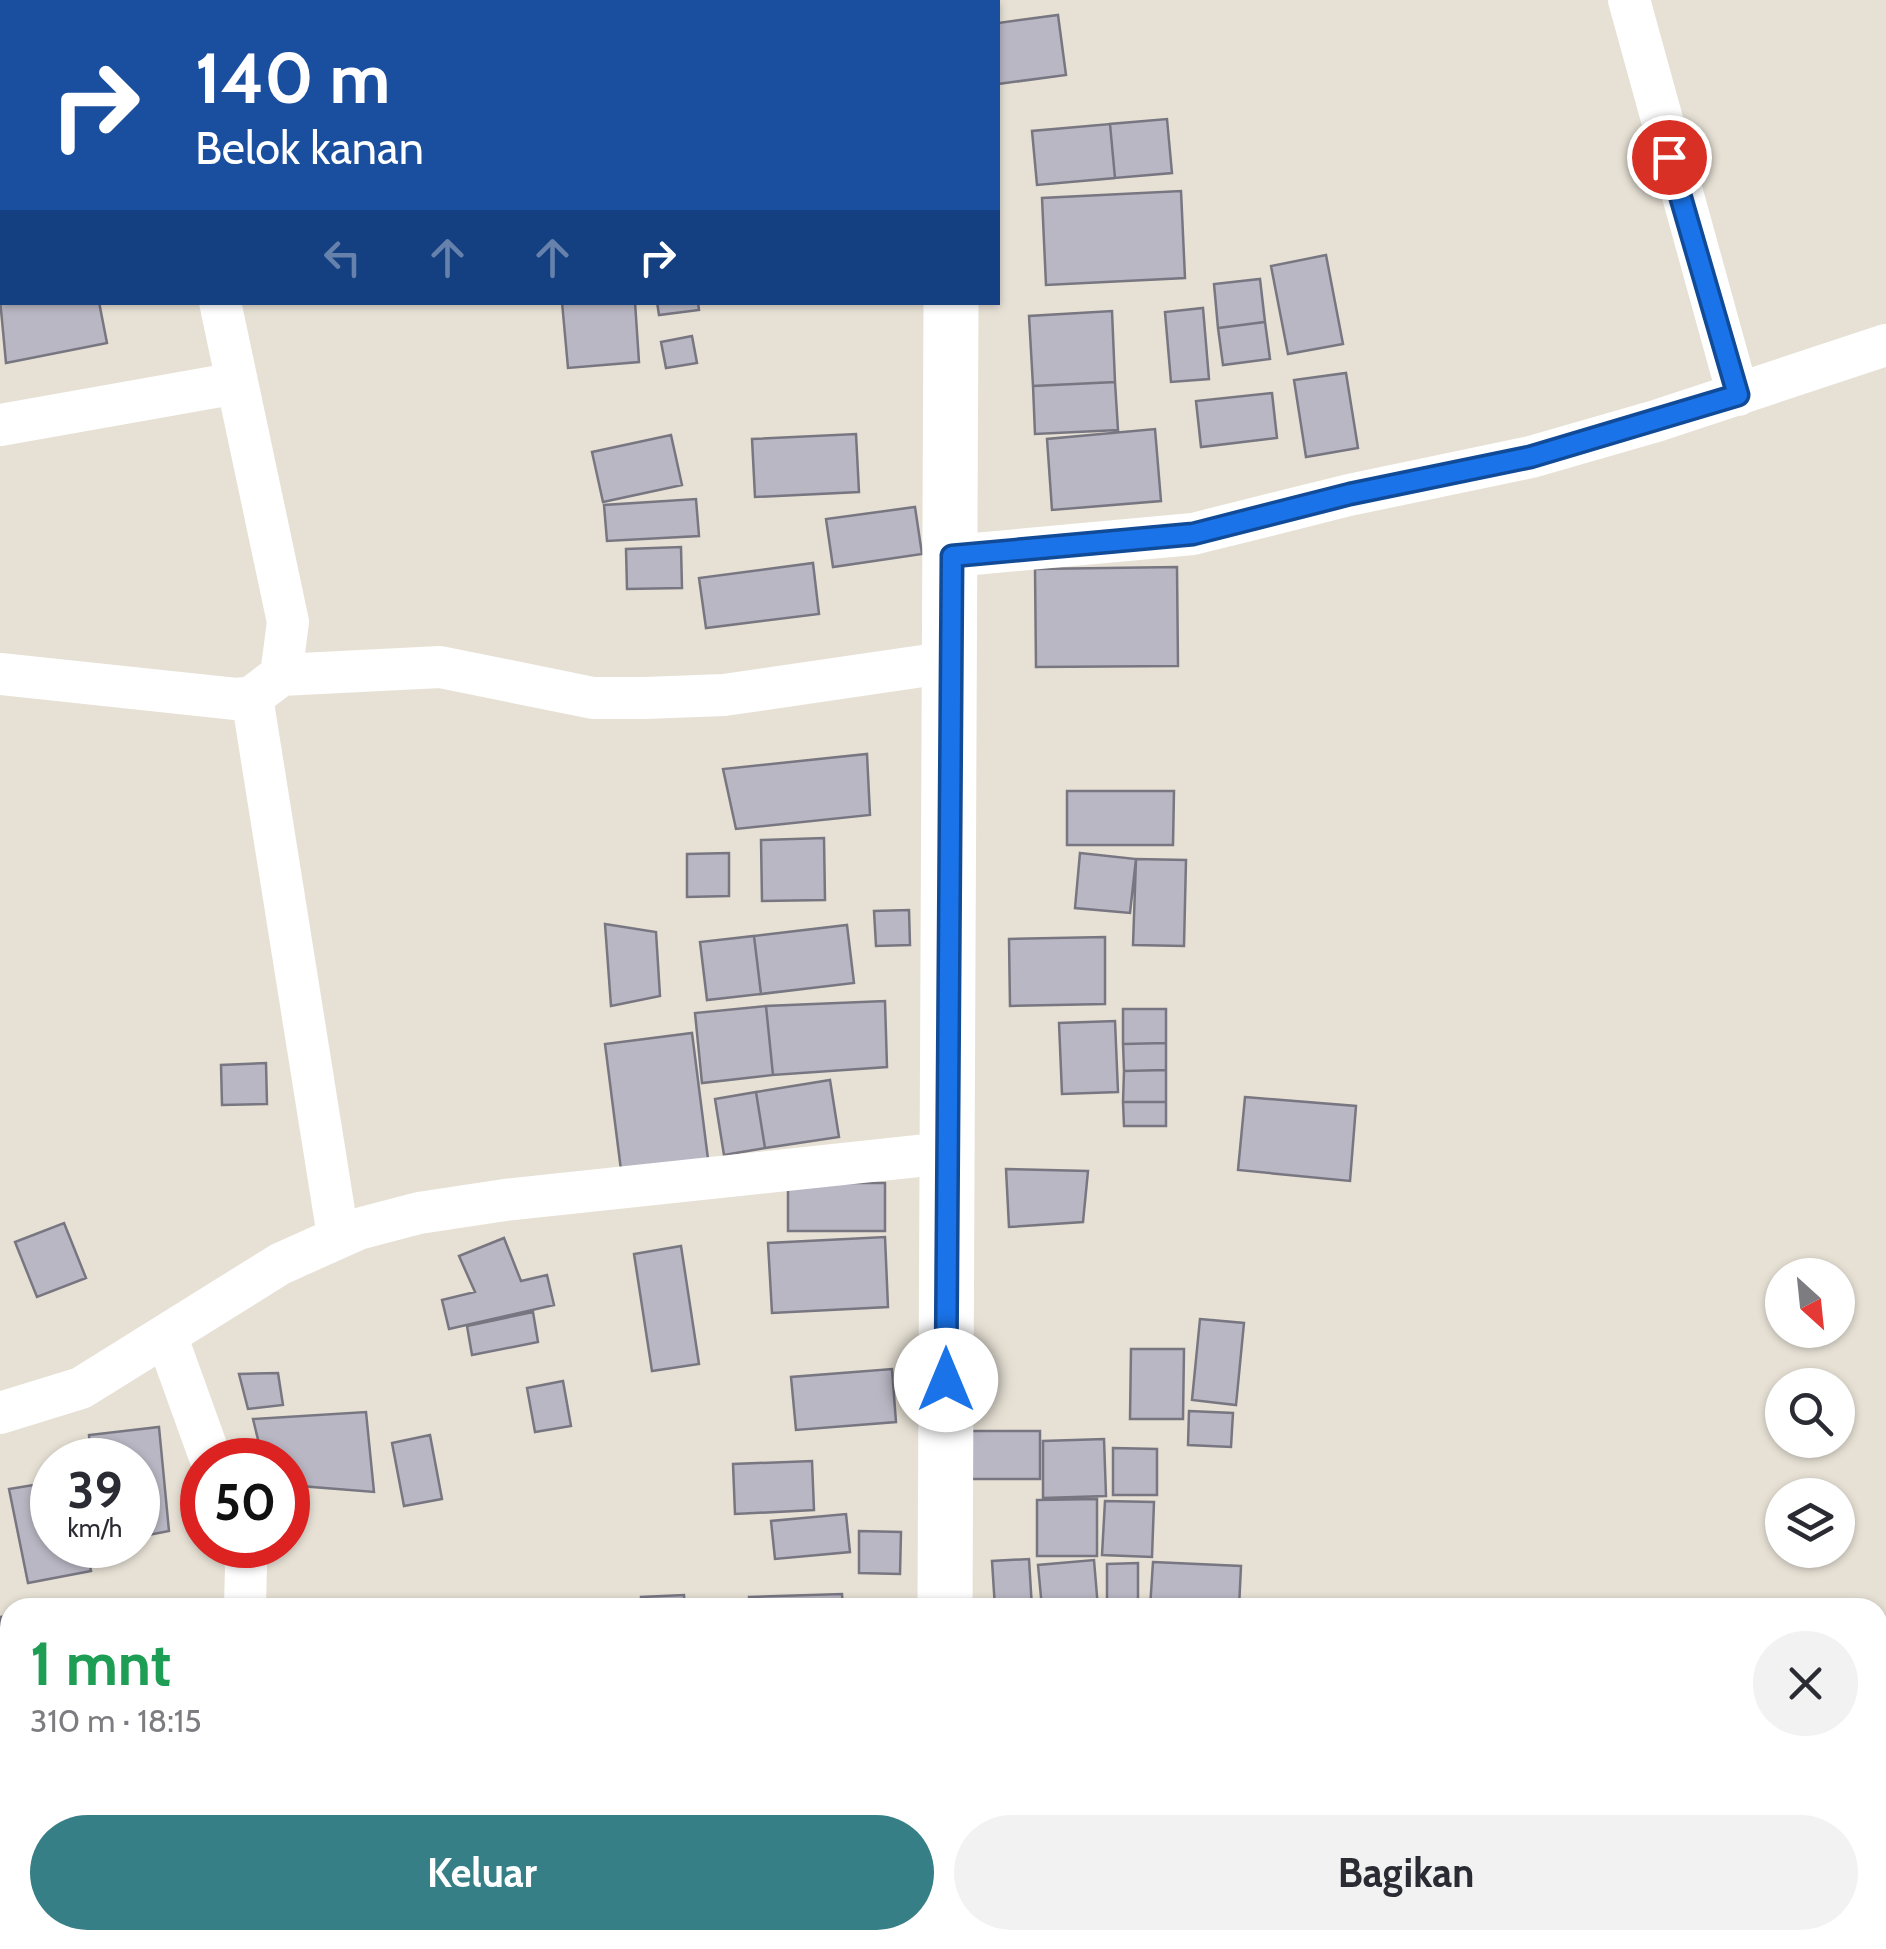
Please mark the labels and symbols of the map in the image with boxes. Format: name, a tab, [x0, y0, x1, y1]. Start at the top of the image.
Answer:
pin	[1627, 115, 1712, 200]
north arrow	[1765, 1258, 1855, 1348]
position arrow	[894, 1328, 998, 1432]
speed limit sign: 50	[180, 1438, 310, 1568]

